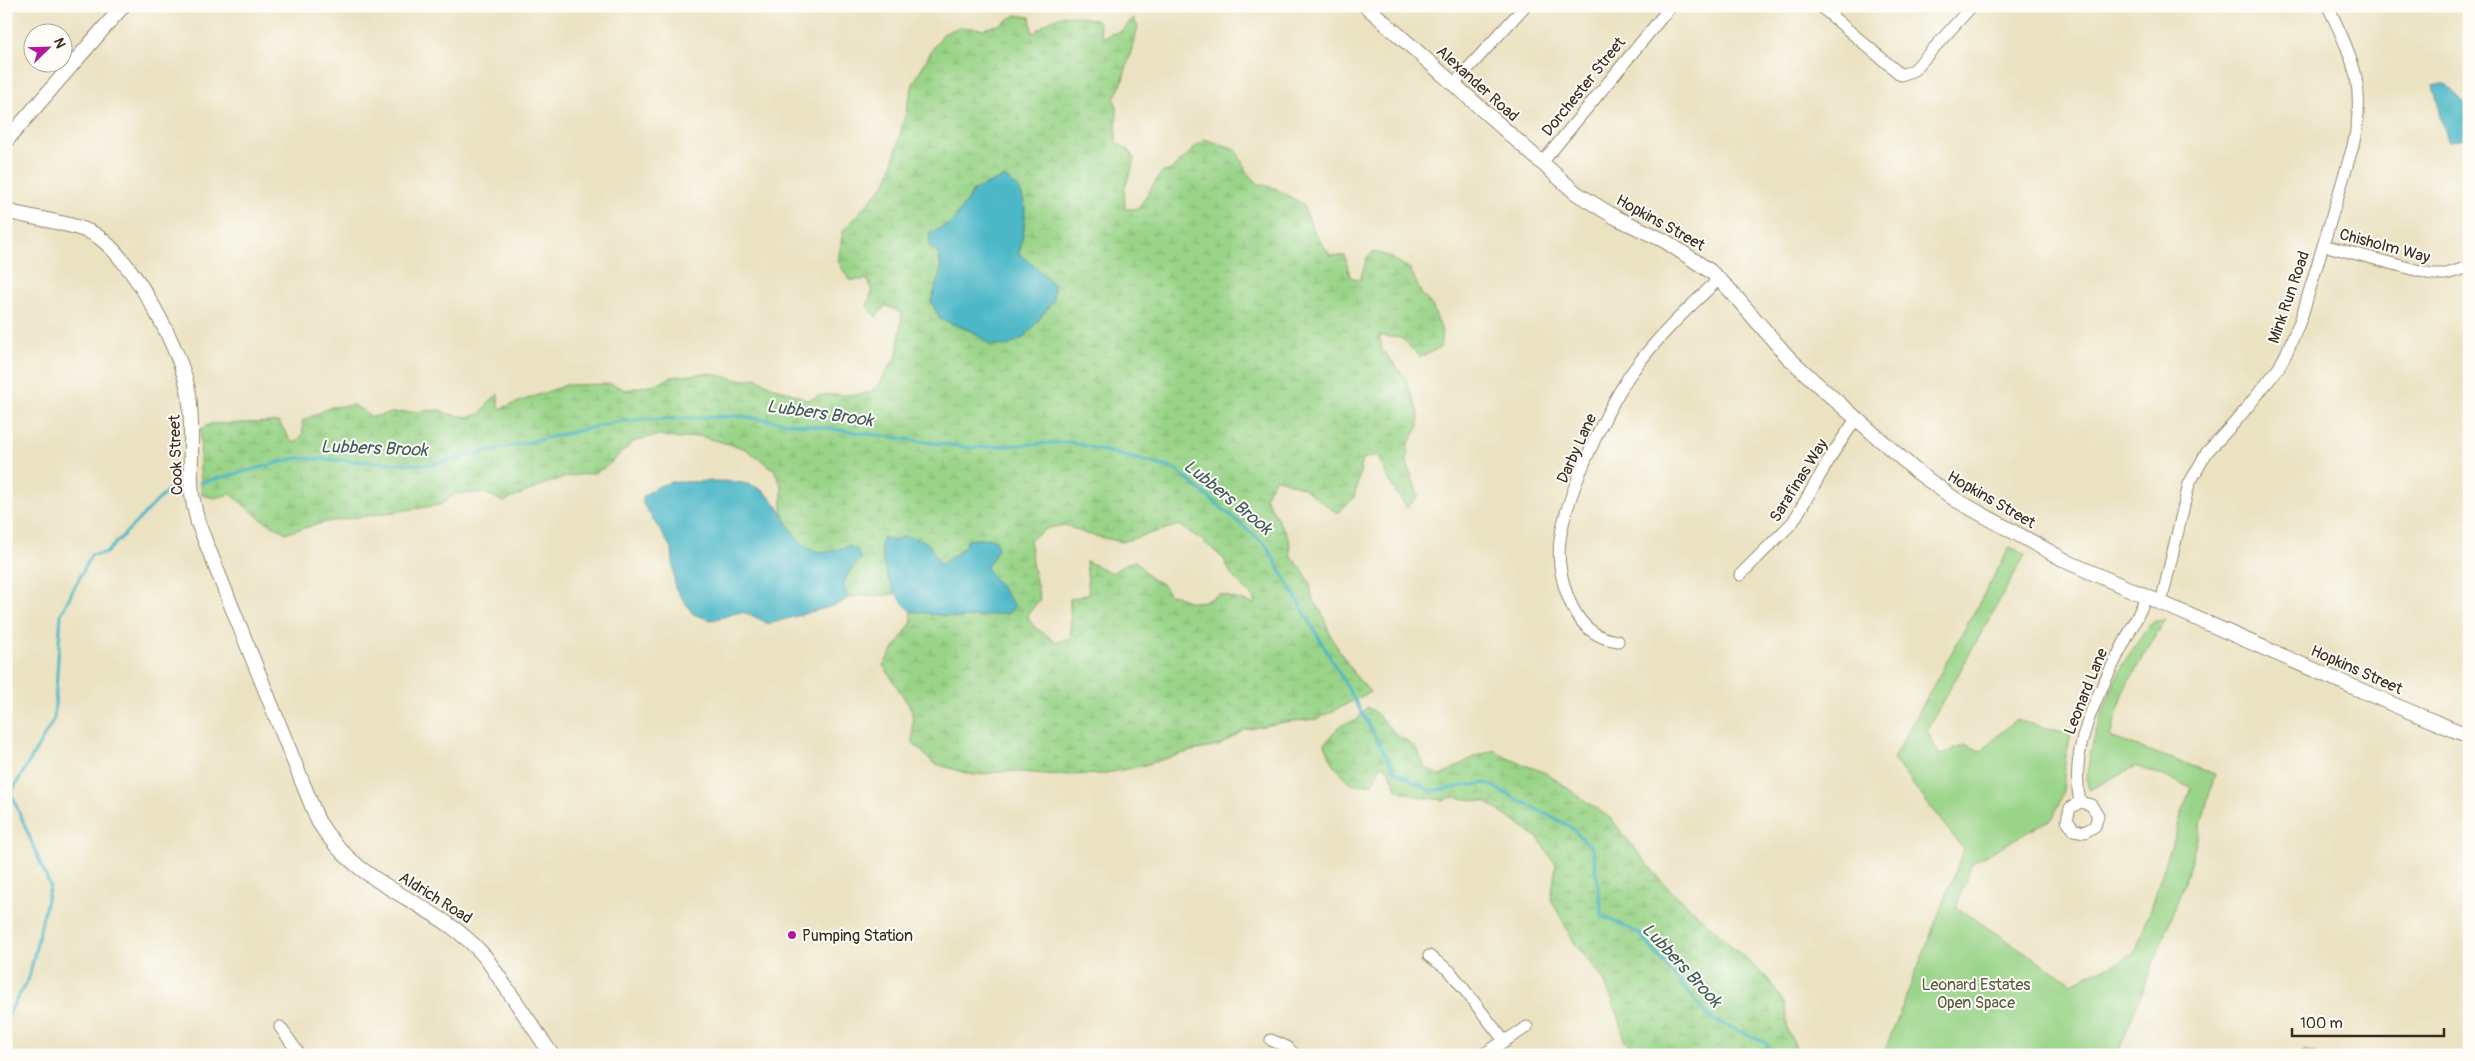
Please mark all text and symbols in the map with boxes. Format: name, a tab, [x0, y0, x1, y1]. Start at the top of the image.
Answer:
north arrow	[22, 22, 72, 72]
street label: Dorchester Street	[1538, 33, 1630, 140]
text: N	[50, 35, 69, 51]
street label: Alexander Road	[1432, 41, 1523, 126]
street label: Hopkins Street	[1613, 190, 1709, 256]
street label: Chisholm Way	[2337, 224, 2432, 268]
street label: Mink Run Road	[2264, 249, 2314, 346]
water label: Lubbers Brook	[765, 395, 876, 433]
street label: Darby Lane	[1553, 410, 1601, 486]
street label: Cook Street	[165, 414, 187, 496]
water label: Lubbers Brook	[320, 435, 429, 462]
street label: Sarafinas Way	[1765, 435, 1832, 526]
water label: Lubbers Brook	[1179, 455, 1278, 541]
street label: Hopkins Street	[1944, 467, 2040, 533]
street label: Hopkins Street	[2308, 641, 2406, 699]
street label: Leonard Lane	[2060, 645, 2112, 738]
street label: Aldrich Road	[395, 867, 476, 928]
water label: Lubbers Brook	[1637, 918, 1728, 1013]
place label: Pumping Station	[802, 926, 913, 946]
marker: Pumping Station	[786, 929, 798, 941]
park label: Leonard Estates Open Space	[1922, 975, 2030, 1013]
scale bar	[2292, 1006, 2445, 1038]
text: 100 m	[2300, 1014, 2343, 1033]

